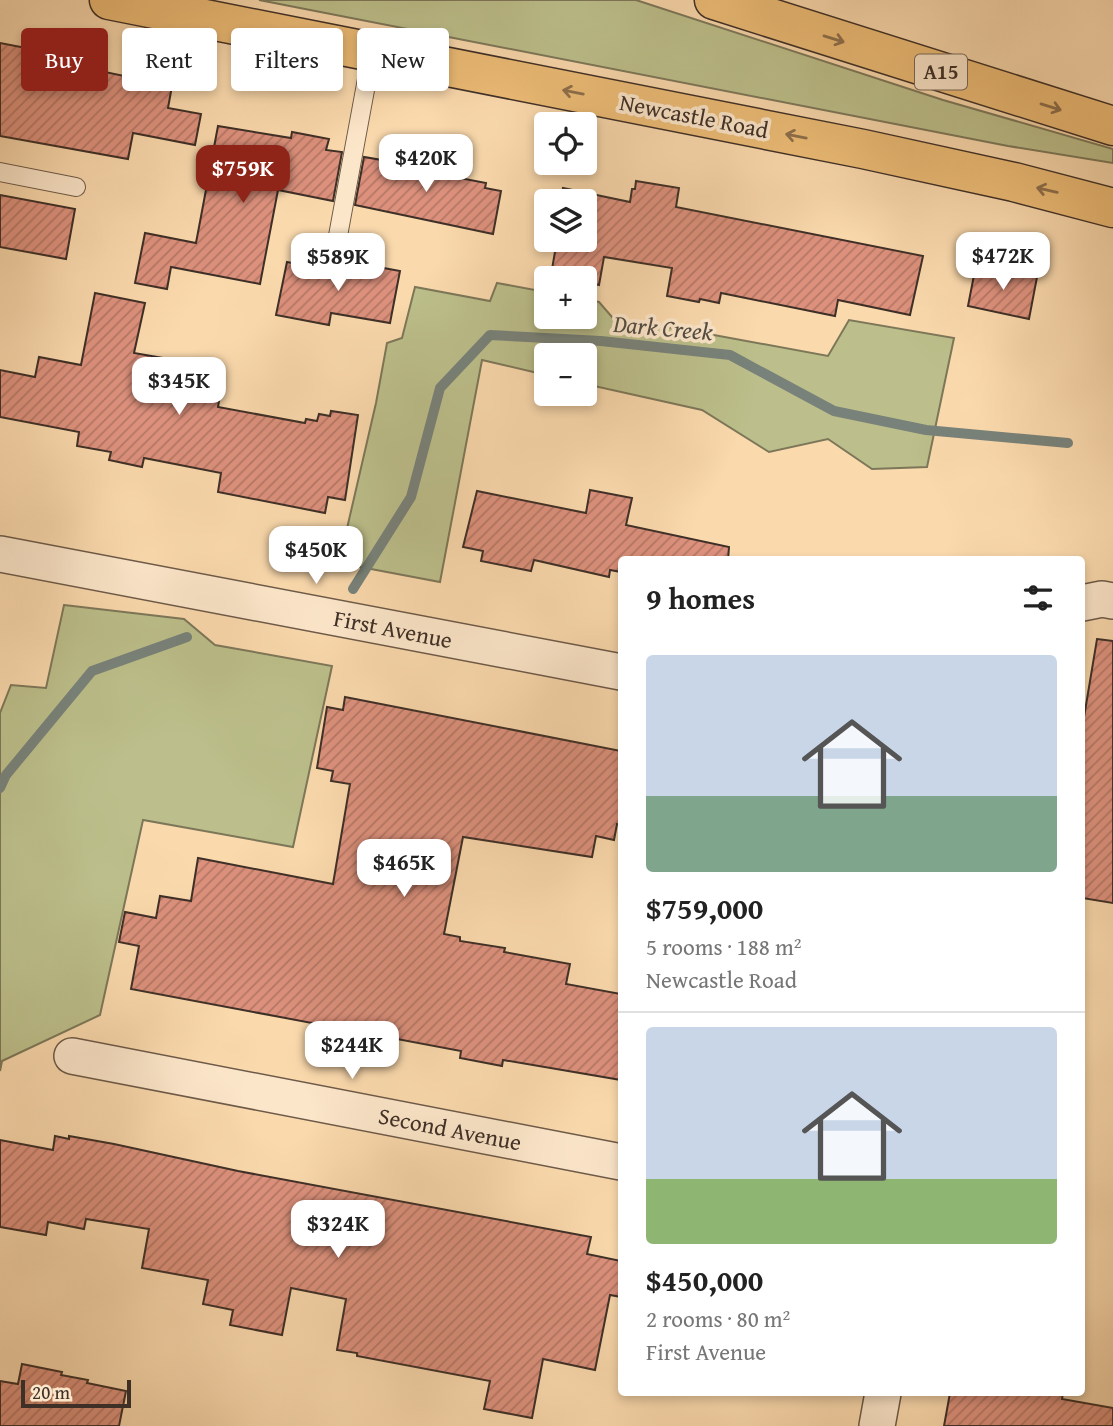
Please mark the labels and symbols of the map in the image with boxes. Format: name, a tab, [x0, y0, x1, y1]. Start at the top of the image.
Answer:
one-way arrow	[823, 33, 845, 46]
road number: A15	[915, 55, 967, 90]
one-way arrow	[562, 84, 585, 98]
street label: Newcastle Road	[617, 85, 772, 146]
one-way arrow	[1040, 101, 1062, 114]
one-way arrow	[785, 129, 808, 142]
pin: $420K	[377, 134, 475, 194]
pin: $759K	[194, 146, 292, 205]
one-way arrow	[1036, 183, 1059, 196]
pin: $472K	[954, 232, 1052, 292]
pin: $589K	[289, 233, 387, 293]
water label: Dark Creek	[611, 306, 714, 349]
pin: $345K	[130, 358, 228, 417]
pin: $450K	[267, 526, 365, 586]
street label: First Avenue	[331, 601, 455, 656]
pin: $465K	[355, 839, 453, 899]
pin: $244K	[303, 1021, 401, 1081]
street label: Second Avenue	[376, 1098, 524, 1159]
pin: $324K	[289, 1200, 387, 1260]
scale bar	[21, 1377, 131, 1409]

